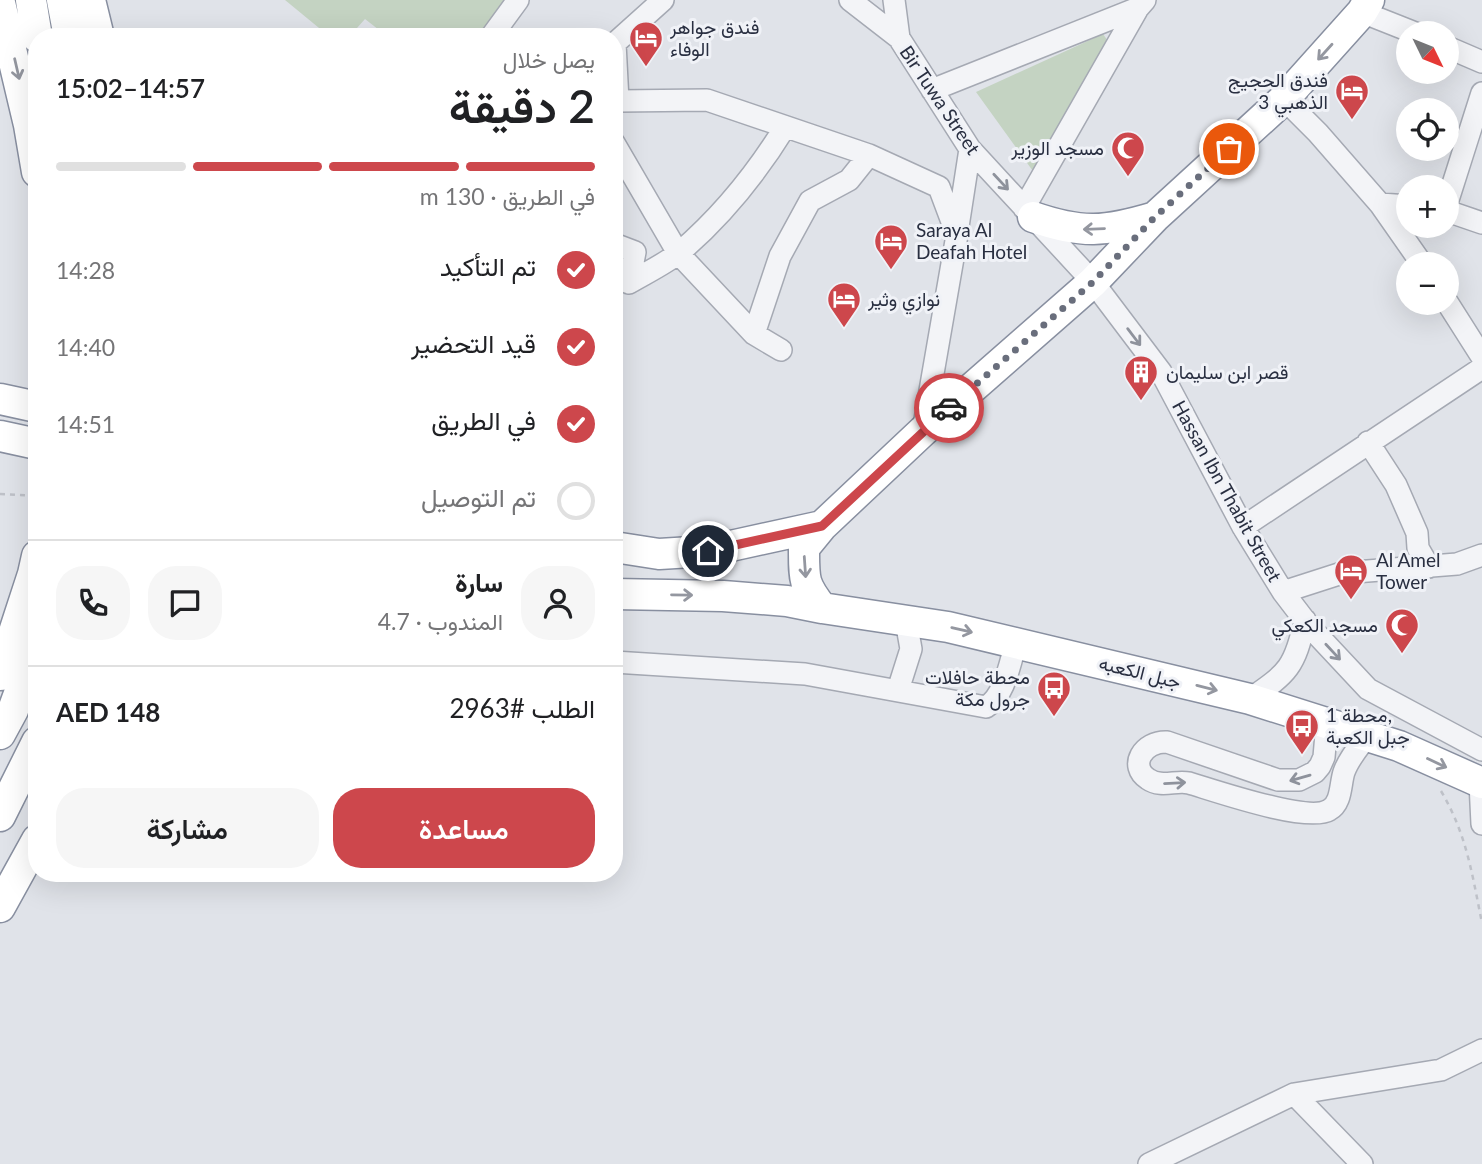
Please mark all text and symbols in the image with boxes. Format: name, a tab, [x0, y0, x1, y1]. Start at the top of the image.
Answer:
place label: فندق جواهر الوفاء	[669, 15, 759, 61]
hotel icon: فندق جواهر الوفاء	[627, 19, 665, 68]
north arrow	[1396, 21, 1460, 84]
map controls	[1396, 21, 1459, 315]
street label: Bir Tuwa Street	[896, 41, 985, 159]
one-way arrow	[1317, 43, 1333, 61]
text: يصل خلال	[503, 45, 595, 73]
one-way arrow	[10, 57, 24, 80]
place label: فندق الحجيج الذهبي 3	[1228, 68, 1328, 118]
text: 14:57–15:02	[56, 72, 205, 104]
hotel icon: فندق الحجيج الذهبي 3	[1333, 72, 1371, 121]
text: 2 دقيقة	[449, 78, 595, 133]
button: locate	[1396, 98, 1459, 161]
pin	[1199, 119, 1259, 179]
mosque icon: مسجد الوزير	[1109, 129, 1147, 178]
icon: bag	[1210, 130, 1248, 168]
place label: مسجد الوزير	[1010, 136, 1104, 160]
one-way arrow	[992, 173, 1009, 190]
button: +	[1396, 175, 1459, 238]
text: في الطريق · 130 m	[420, 182, 595, 210]
place label: Saraya Al Deafah Hotel	[916, 218, 1027, 263]
hotel icon: Saraya Al Deafah Hotel	[872, 222, 910, 271]
one-way arrow	[1083, 223, 1106, 236]
text: تم التأكيد	[440, 250, 536, 282]
icon: check	[557, 251, 595, 289]
button: −	[1396, 252, 1459, 315]
text: 14:28	[56, 256, 115, 284]
hotel icon: نوازي وثير	[825, 280, 863, 329]
place label: نوازي وثير	[867, 287, 940, 315]
text: قيد التحضير	[411, 327, 536, 359]
one-way arrow	[1127, 327, 1142, 345]
icon: check	[557, 328, 595, 366]
text: 14:40	[56, 333, 115, 361]
building icon: قصر ابن سليمان	[1122, 353, 1160, 402]
place label: قصر ابن سليمان	[1166, 360, 1288, 384]
courier	[914, 373, 984, 443]
icon: car	[930, 389, 968, 427]
street label: Hassan Ibn Thabit Street	[1168, 396, 1287, 586]
text: في الطريق	[431, 404, 536, 436]
icon: check	[557, 405, 595, 443]
text: 14:51	[56, 410, 115, 438]
text: تم التوصيل	[421, 481, 536, 513]
pin	[678, 521, 738, 581]
icon: home	[689, 532, 727, 570]
place label: Al Amel Tower	[1376, 548, 1441, 593]
hotel icon: Al Amel Tower	[1332, 552, 1370, 601]
one-way arrow	[798, 555, 811, 578]
button: phone	[56, 566, 130, 640]
button: chat	[148, 566, 222, 640]
text: سارة	[455, 566, 503, 598]
button: person	[521, 566, 595, 640]
one-way arrow	[671, 588, 694, 602]
mosque icon: مسجد الكعكي	[1383, 606, 1421, 655]
text: المندوب · 4.7	[378, 607, 503, 635]
place label: مسجد الكعكي	[1271, 613, 1378, 641]
one-way arrow	[950, 624, 973, 637]
one-way arrow	[1325, 643, 1342, 660]
street label: جبل الكعبه	[1096, 650, 1184, 694]
place label: محطة حافلات جرول مكة	[925, 665, 1030, 711]
bus stop icon: محطة حافلات جرول مكة	[1035, 669, 1073, 718]
one-way arrow	[1195, 682, 1218, 695]
text: الطلب #2963	[449, 692, 595, 724]
text: AED 148	[56, 696, 160, 728]
place label: محطة 1, جبل الكعبة	[1326, 703, 1410, 749]
bus stop icon: محطة 1, جبل الكعبة	[1283, 707, 1321, 756]
one-way arrow	[1426, 757, 1448, 770]
one-way arrow	[1290, 772, 1312, 785]
one-way arrow	[1163, 777, 1186, 790]
button: مشاركة	[56, 788, 319, 868]
button: مساعدة	[333, 788, 595, 868]

